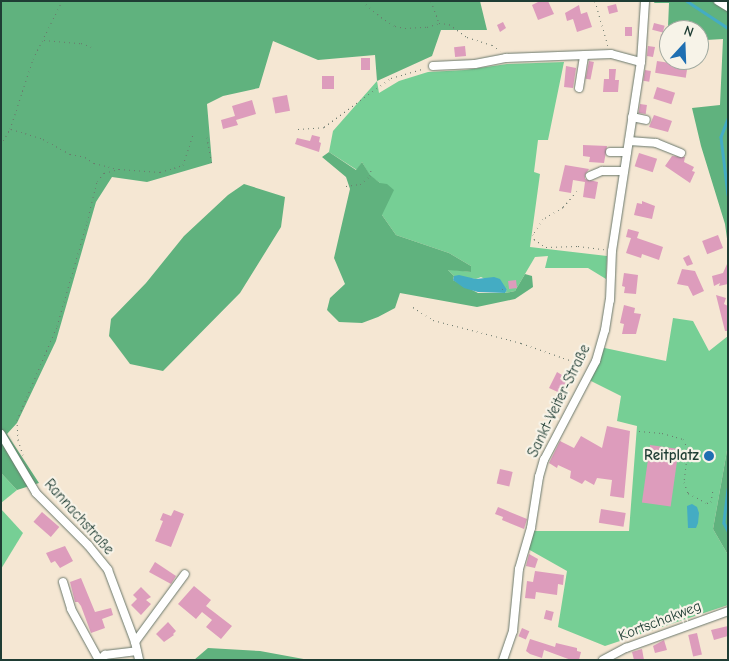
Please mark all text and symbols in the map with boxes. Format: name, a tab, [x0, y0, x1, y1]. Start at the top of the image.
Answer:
north arrow	[659, 20, 709, 70]
text: N	[682, 22, 696, 41]
street label: Sankt-Veiter-Straße	[524, 342, 594, 460]
place label: Reitplatz	[644, 447, 699, 465]
marker: Reitplatz	[703, 450, 715, 462]
street label: Rannachstraße	[40, 476, 118, 558]
street label: Kortschakweg	[616, 597, 704, 645]

